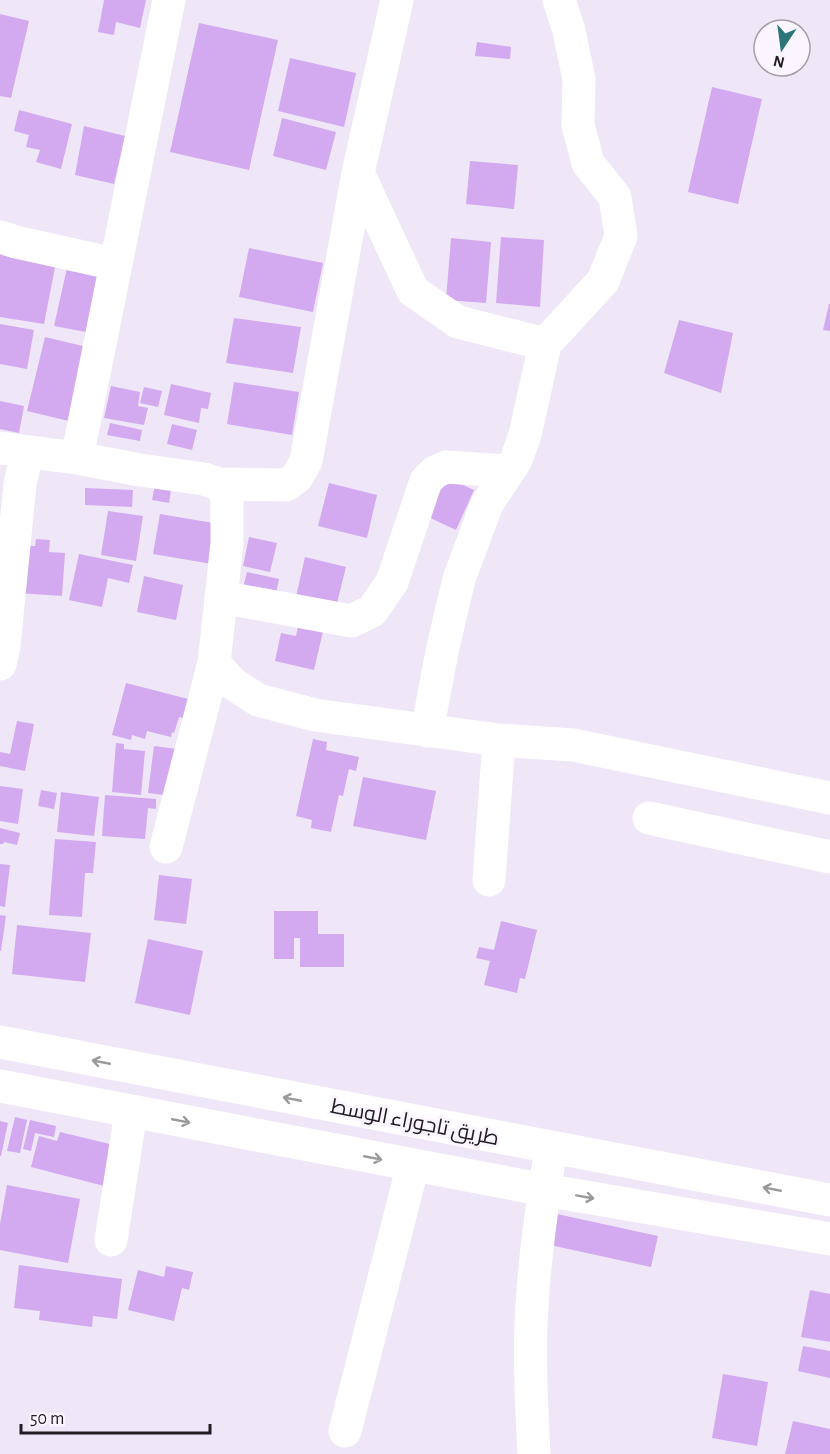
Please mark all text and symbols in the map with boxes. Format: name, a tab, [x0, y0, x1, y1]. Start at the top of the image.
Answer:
north arrow	[752, 18, 812, 78]
text: N	[772, 53, 786, 71]
one-way arrow	[91, 1056, 111, 1067]
one-way arrow	[283, 1093, 302, 1104]
street label: طريق تاجوراء الوسط	[329, 1096, 501, 1151]
one-way arrow	[171, 1116, 190, 1127]
one-way arrow	[362, 1152, 382, 1163]
one-way arrow	[763, 1183, 783, 1194]
one-way arrow	[575, 1191, 595, 1202]
scale bar	[21, 1397, 210, 1435]
text: 50 m	[30, 1410, 64, 1428]

